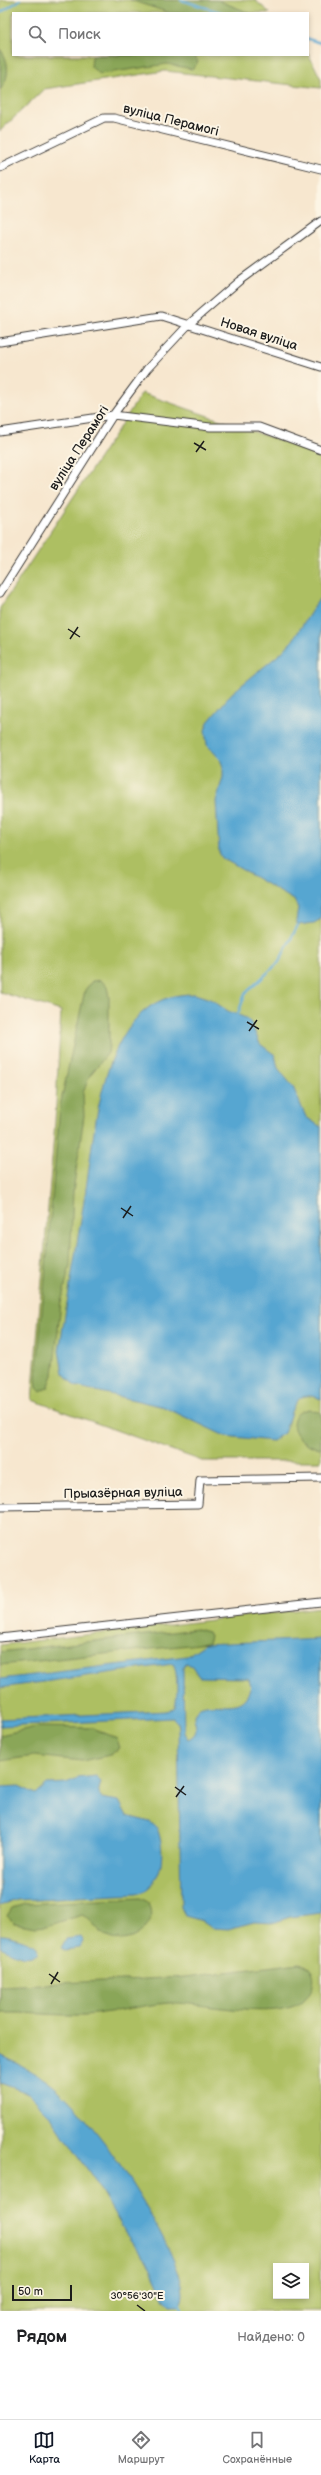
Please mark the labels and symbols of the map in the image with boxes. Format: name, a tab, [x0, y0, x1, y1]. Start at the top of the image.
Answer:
street label: вуліца Перамогі	[122, 100, 220, 140]
street label: Новая вуліца	[218, 314, 300, 354]
street label: вуліца Перамогі	[46, 403, 112, 493]
street label: Прыазёрная вуліца	[63, 1484, 183, 1502]
scale bar	[12, 2283, 72, 2302]
text: 30°56'30"E	[110, 2290, 164, 2302]

